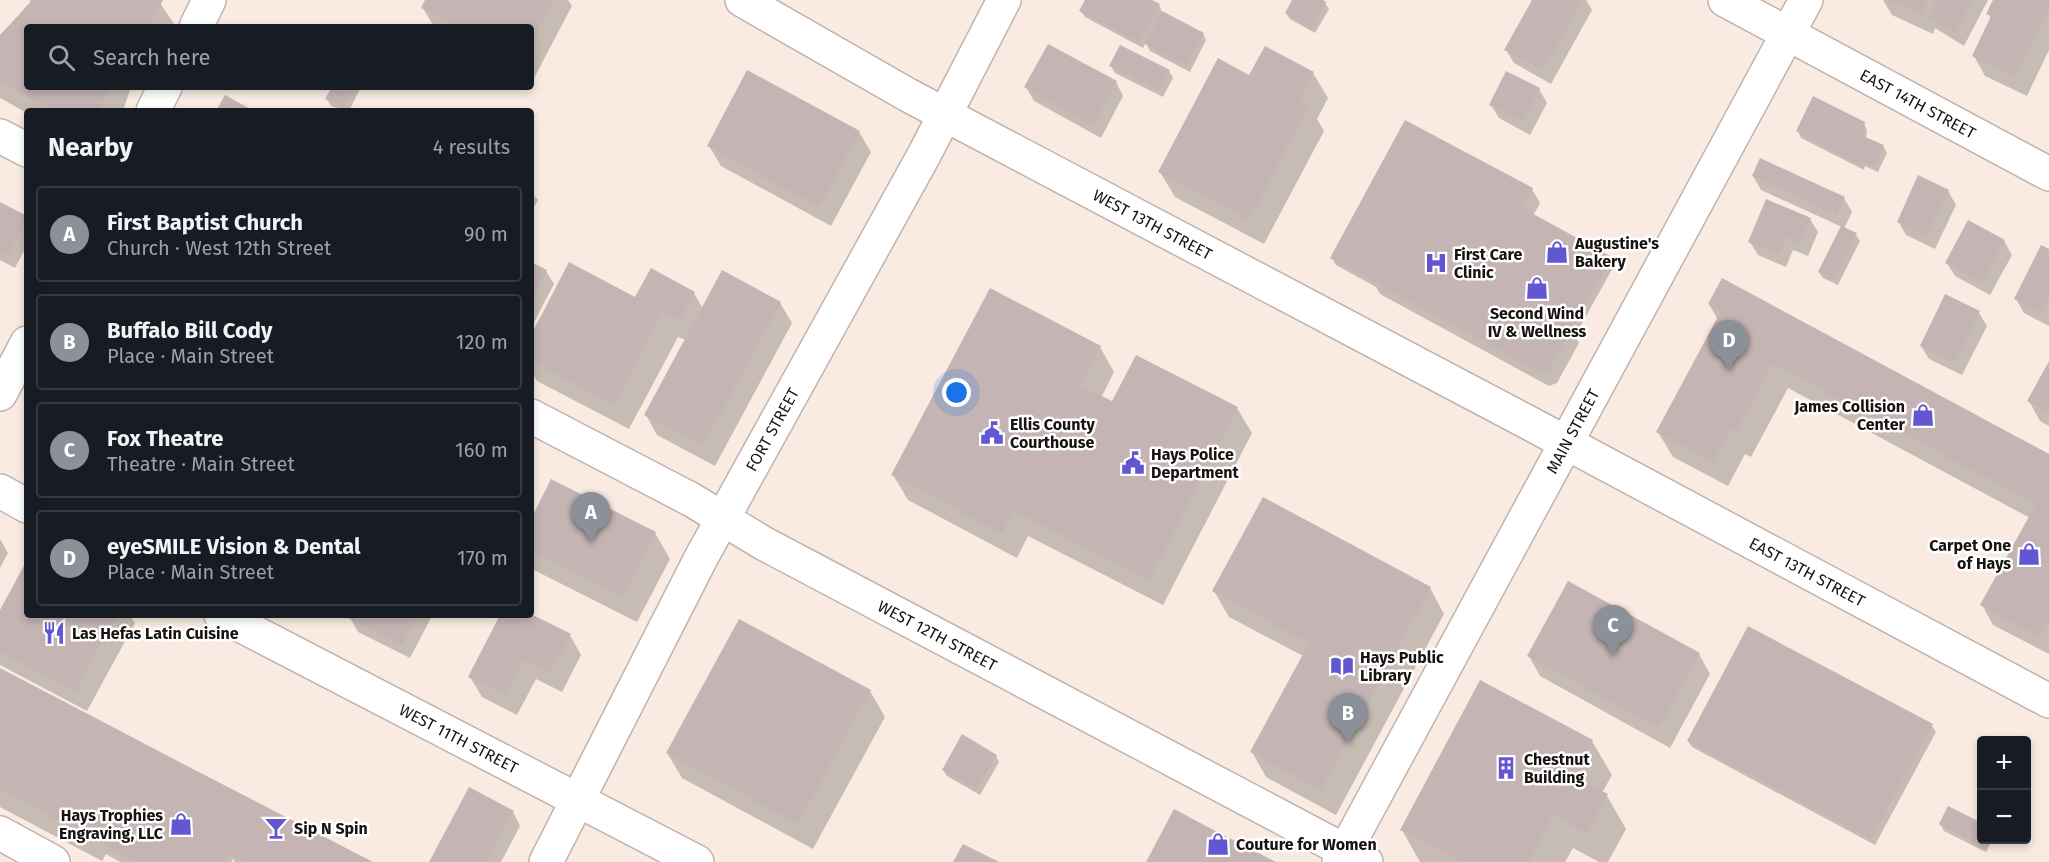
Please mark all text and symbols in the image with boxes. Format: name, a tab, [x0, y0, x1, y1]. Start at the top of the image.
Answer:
search box	[24, 24, 534, 90]
icon: search	[45, 41, 78, 74]
text: Search here	[93, 44, 211, 71]
street label: EAST 14TH STREET	[1857, 65, 1979, 143]
text: Nearby	[48, 132, 133, 163]
text: 4 results	[433, 135, 510, 159]
street label: WEST 13TH STREET	[1090, 185, 1216, 264]
text: First Baptist Church	[107, 209, 303, 236]
text: A	[64, 222, 75, 246]
text: 90 m	[464, 222, 508, 246]
place label: Augustine's Bakery	[1574, 234, 1659, 271]
text: Church · West 12th Street	[107, 236, 331, 260]
shop icon: Augustine's Bakery	[1544, 239, 1570, 265]
place label: First Care Clinic	[1454, 245, 1523, 282]
hospital icon: First Care Clinic	[1423, 250, 1449, 276]
shop icon: Second Wind IV & Wellness	[1524, 275, 1550, 301]
place label: Second Wind IV & Wellness	[1488, 304, 1587, 341]
text: Buffalo Bill Cody	[107, 317, 272, 344]
pin: D	[1710, 320, 1748, 370]
text: B	[63, 330, 76, 354]
text: 120 m	[456, 330, 508, 354]
text: Place · Main Street	[107, 344, 274, 368]
your location	[942, 378, 971, 407]
street label: FORT STREET	[742, 384, 803, 475]
street label: MAIN STREET	[1542, 385, 1604, 477]
place label: James Collision Center	[1793, 397, 1906, 434]
shop icon: James Collision Center	[1910, 402, 1936, 428]
place label: Ellis County Courthouse	[1010, 415, 1096, 452]
public building icon: Ellis County Courthouse	[979, 420, 1005, 446]
text: Fox Theatre	[107, 425, 223, 452]
text: C	[64, 438, 75, 462]
text: 160 m	[455, 438, 508, 462]
place label: Hays Police Department	[1151, 445, 1240, 482]
public building icon: Hays Police Department	[1120, 450, 1146, 476]
text: Theatre · Main Street	[107, 452, 295, 476]
pin: A	[572, 492, 610, 542]
text: eyeSMILE Vision & Dental	[107, 533, 361, 560]
street label: EAST 13TH STREET	[1746, 533, 1869, 611]
place label: Carpet One of Hays	[1929, 536, 2011, 573]
shop icon: Carpet One of Hays	[2016, 541, 2042, 567]
text: D	[63, 546, 76, 570]
text: 170 m	[457, 546, 508, 570]
text: Place · Main Street	[107, 560, 274, 584]
street label: WEST 12TH STREET	[874, 596, 1001, 675]
pin: C	[1594, 606, 1632, 655]
restaurant icon: Las Hefas Latin Cuisine	[41, 620, 67, 646]
place label: Las Hefas Latin Cuisine	[72, 624, 239, 643]
place label: Hays Public Library	[1360, 648, 1444, 685]
library icon: Hays Public Library	[1329, 653, 1355, 679]
pin: B	[1328, 694, 1368, 743]
street label: WEST 11TH STREET	[396, 700, 522, 778]
map controls	[1977, 736, 2031, 844]
button: +	[1977, 736, 2031, 790]
place label: Chestnut Building	[1524, 750, 1590, 787]
building icon: Chestnut Building	[1493, 755, 1519, 781]
button: −	[1977, 790, 2031, 844]
place label: Hays Trophies Engraving, LLC	[59, 806, 164, 843]
shop icon: Hays Trophies Engraving, LLC	[168, 811, 194, 837]
bar icon: Sip N Spin	[263, 815, 289, 841]
place label: Sip N Spin	[294, 819, 368, 838]
shop icon: Couture for Women	[1205, 831, 1231, 857]
place label: Couture for Women	[1236, 835, 1377, 854]

